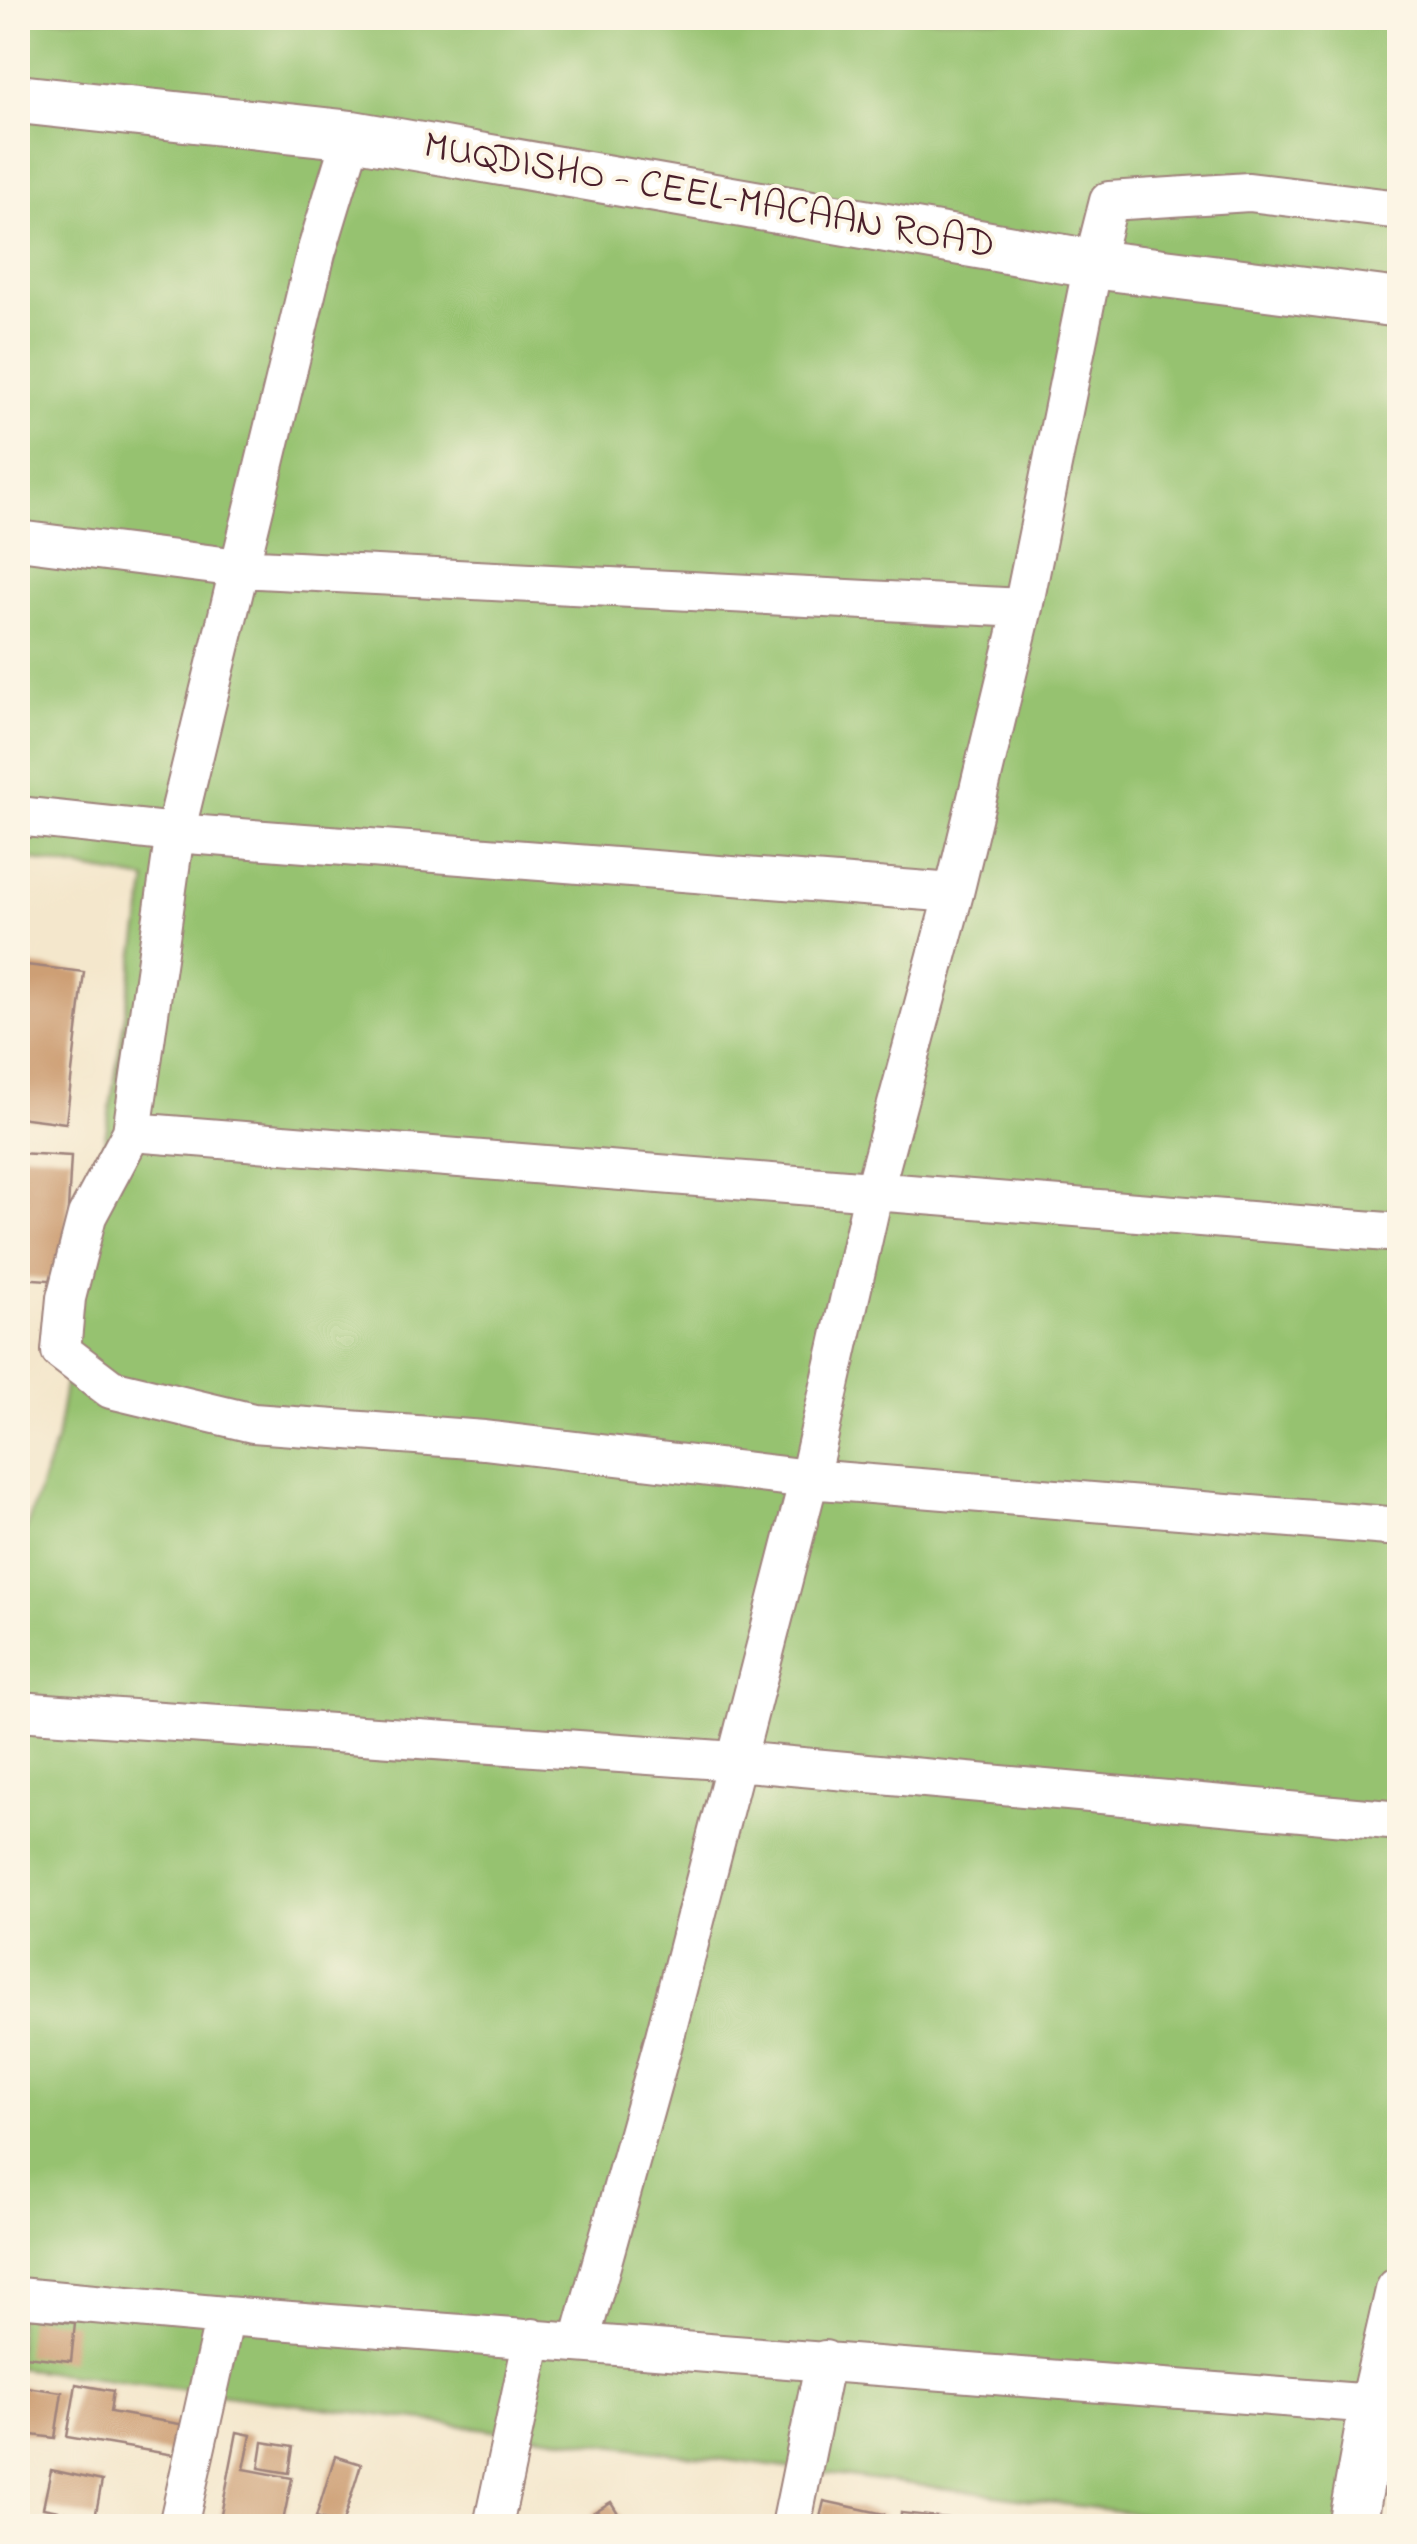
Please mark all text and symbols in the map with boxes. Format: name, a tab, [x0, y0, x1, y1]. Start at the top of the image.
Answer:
street label: MUQDISHO - CEEL-MACAAN ROAD	[419, 118, 999, 276]

